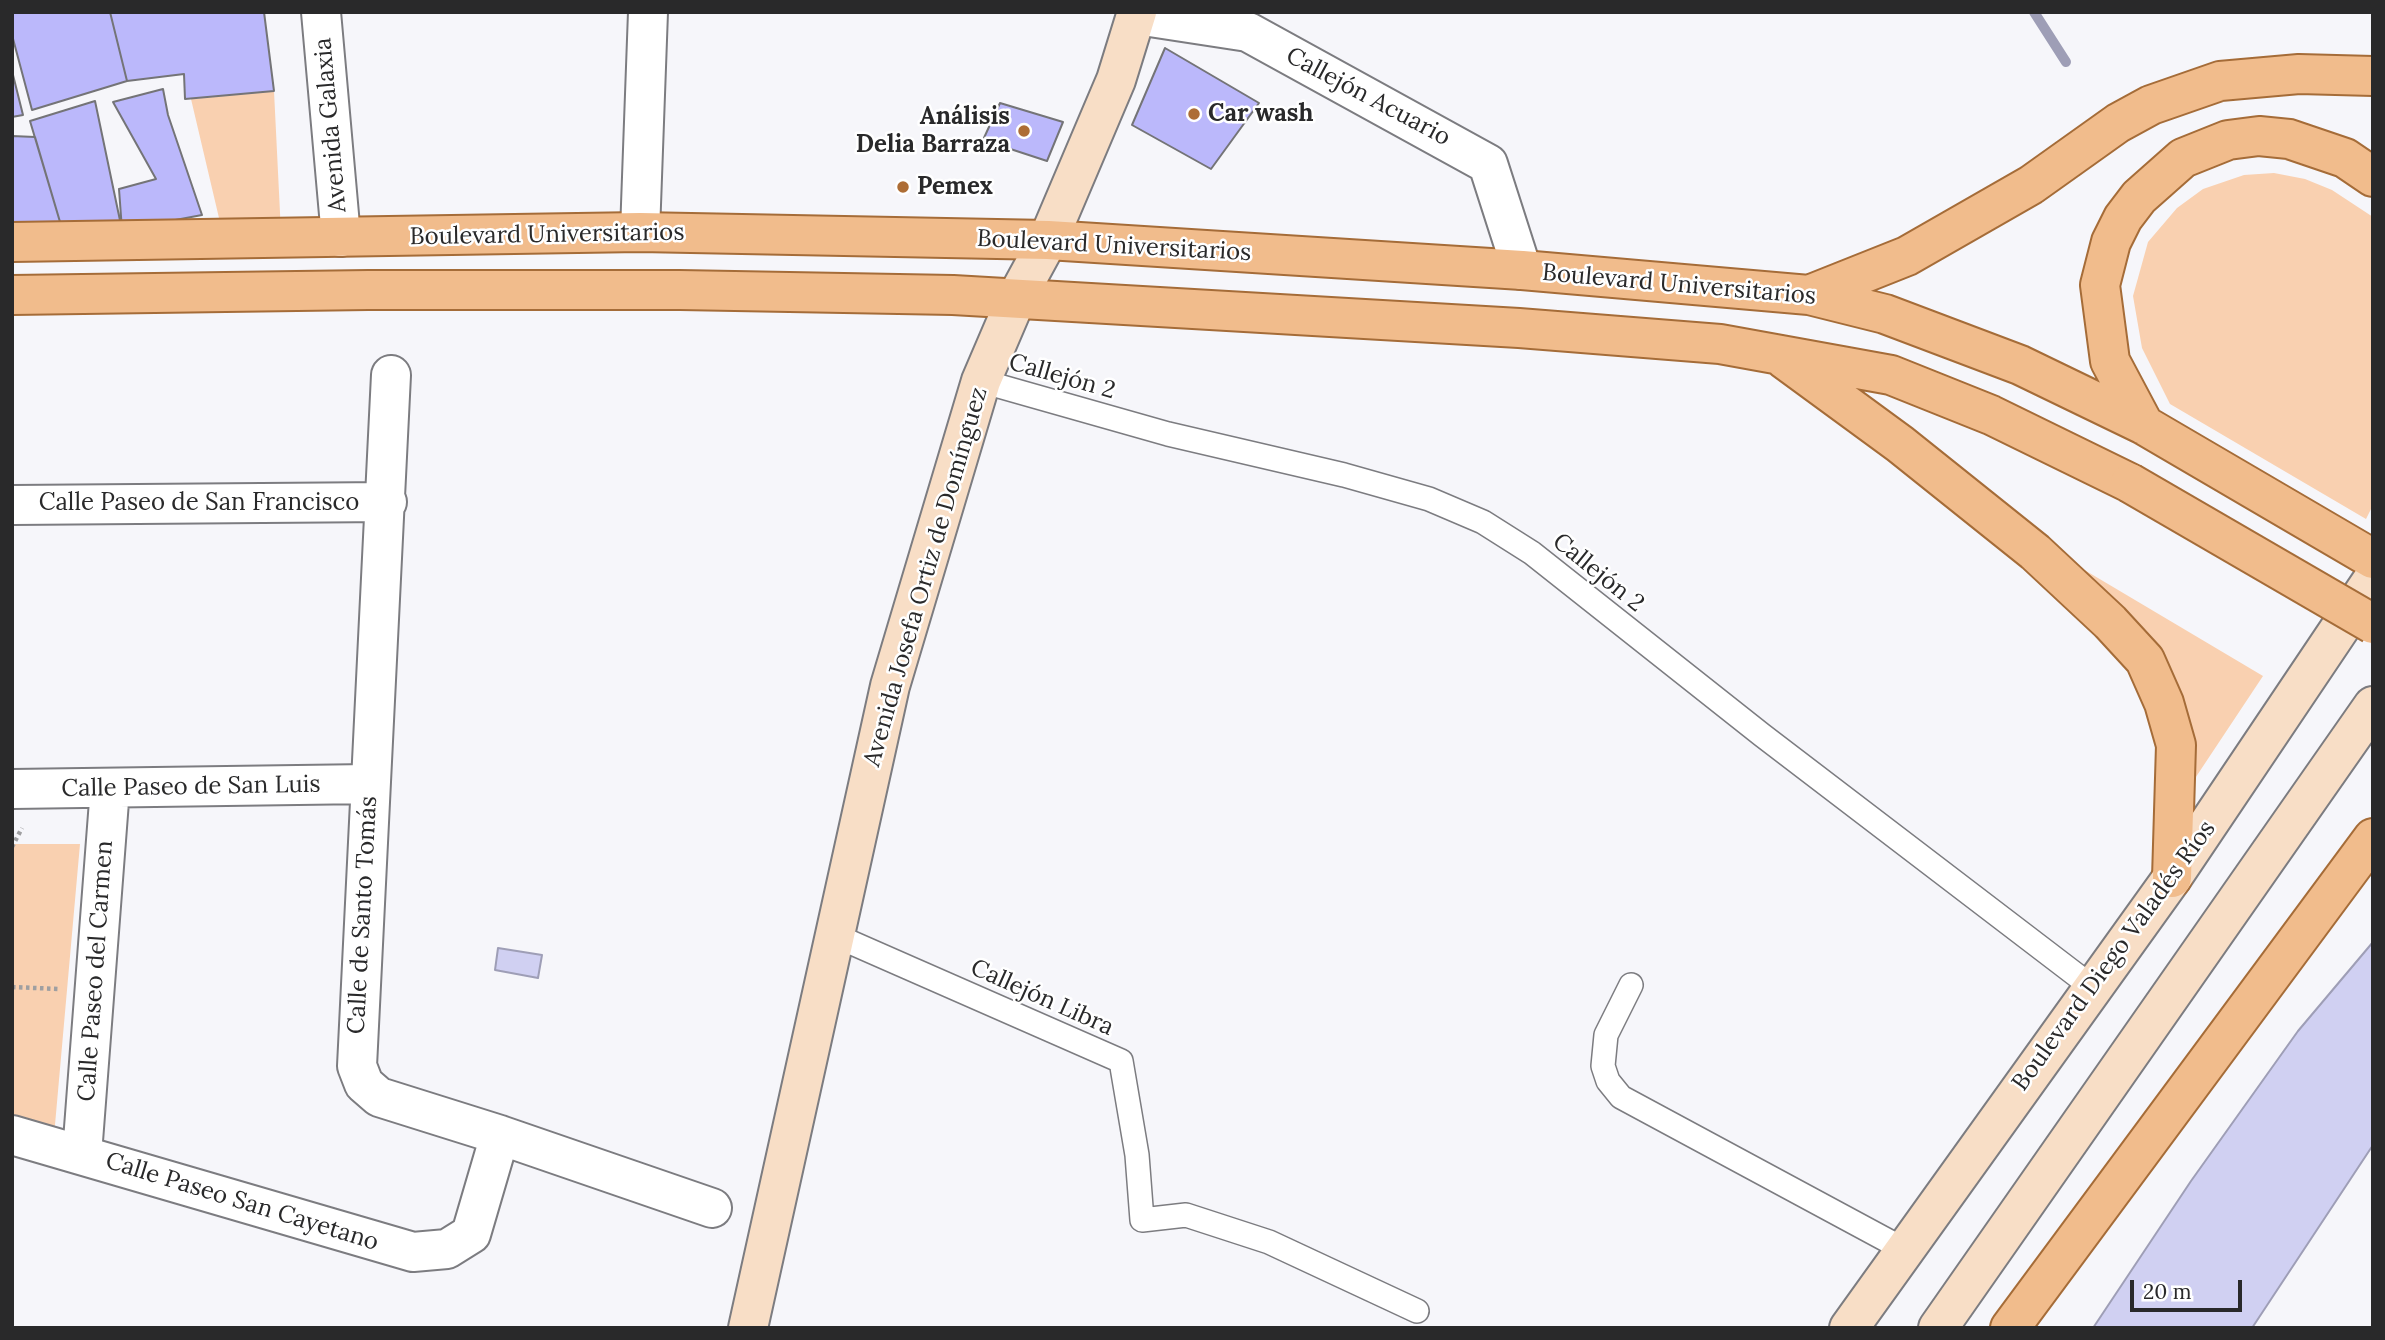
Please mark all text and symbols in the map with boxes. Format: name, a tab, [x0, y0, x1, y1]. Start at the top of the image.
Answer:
street label: Avenida Galaxia	[309, 36, 353, 214]
street label: Callejón Acuario	[1281, 42, 1455, 152]
place label: Car wash	[1208, 100, 1313, 128]
place label: Análisis Delia Barraza	[856, 103, 1010, 159]
marker: Car wash	[1186, 106, 1202, 122]
marker: Análisis Delia Barraza	[1016, 123, 1032, 139]
place label: Pemex	[917, 173, 993, 201]
marker: Pemex	[895, 179, 911, 195]
street label: Boulevard Universitarios	[409, 218, 685, 252]
street label: Boulevard Universitarios	[976, 224, 1252, 268]
street label: Boulevard Universitarios	[1541, 259, 1817, 311]
street label: Callejón 2	[1005, 348, 1119, 406]
street label: Avenida Josefa Ortiz de Domínguez	[858, 384, 994, 770]
street label: Calle Paseo de San Francisco	[39, 489, 359, 517]
street label: Callejón 2	[1546, 527, 1650, 619]
street label: Calle Paseo de San Luis	[61, 770, 321, 804]
street label: Calle de Santo Tomás	[342, 795, 384, 1035]
street label: Boulevard Diego Valadés Ríos	[2006, 815, 2222, 1097]
street label: Calle Paseo del Carmen	[73, 840, 119, 1102]
street label: Callejón Libra	[966, 954, 1118, 1042]
street label: Calle Paseo San Cayetano	[102, 1147, 382, 1257]
scale bar	[2133, 1266, 2245, 1310]
text: 20 m	[2143, 1278, 2192, 1305]

